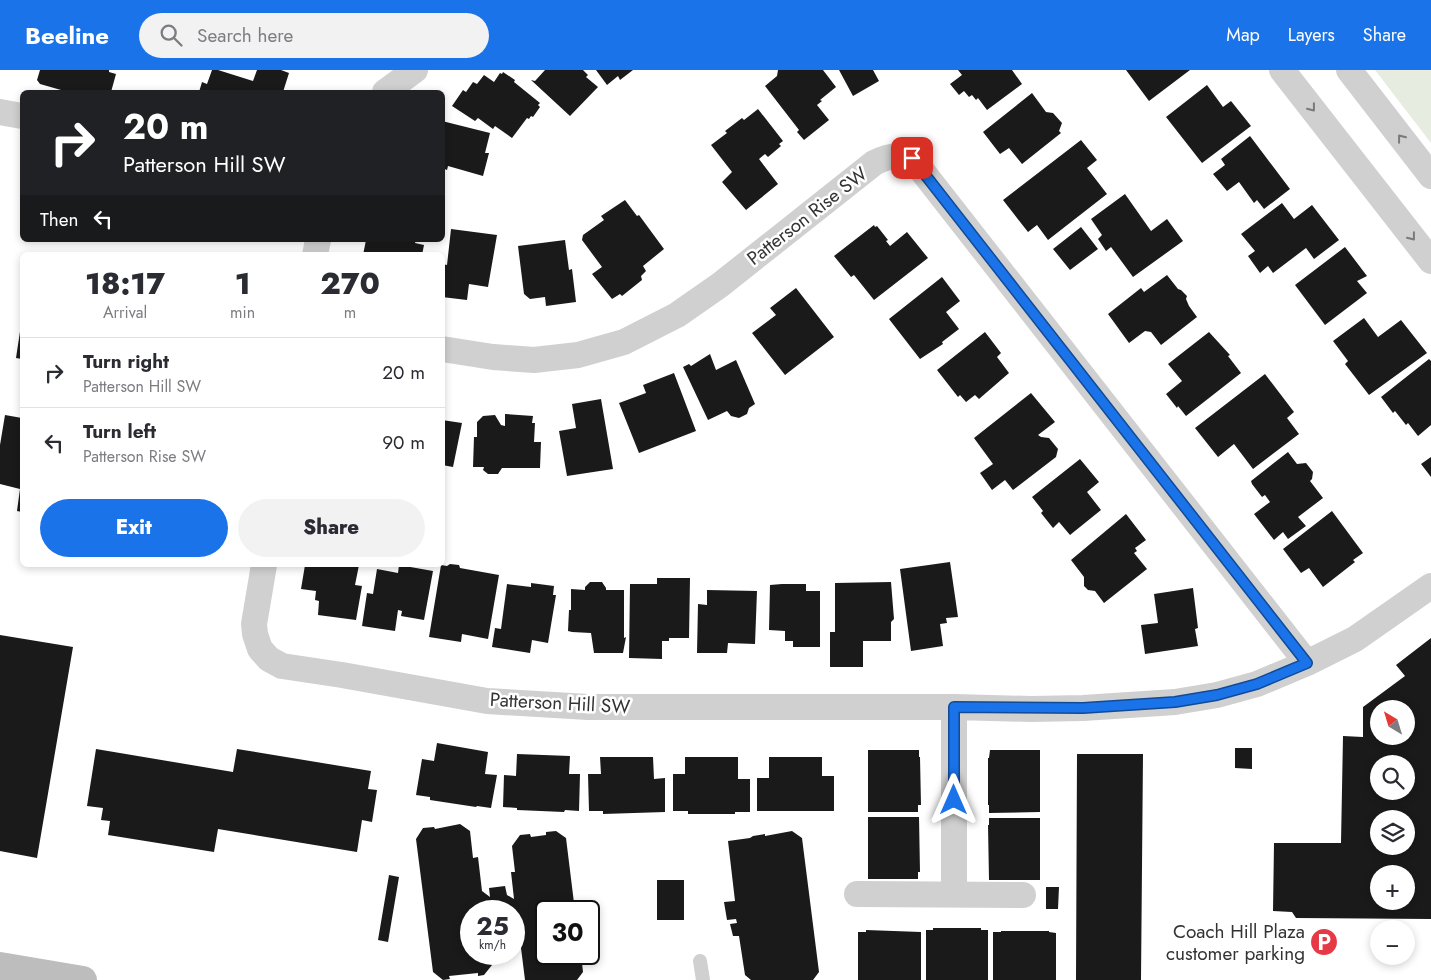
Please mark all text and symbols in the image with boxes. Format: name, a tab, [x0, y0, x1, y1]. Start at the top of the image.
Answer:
search box	[139, 13, 489, 58]
text: Beeline	[25, 18, 109, 53]
icon: search	[157, 21, 185, 49]
text: Search here	[197, 22, 293, 49]
text: Map	[1226, 22, 1260, 48]
text: Layers	[1288, 22, 1335, 48]
text: Share	[1363, 22, 1406, 48]
text: 20 m	[123, 102, 208, 152]
one-way arrow	[1307, 103, 1316, 112]
icon: right	[40, 110, 105, 175]
one-way arrow	[1398, 134, 1407, 144]
pin	[891, 137, 933, 179]
icon: arrive	[898, 144, 926, 172]
text: Patterson Hill SW	[123, 148, 285, 180]
street label: Patterson Rise SW	[741, 160, 873, 272]
icon: left	[89, 205, 117, 233]
text: Then	[40, 206, 79, 233]
one-way arrow	[1407, 231, 1415, 240]
text: 18:17	[85, 262, 165, 305]
text: 1	[235, 262, 250, 305]
text: 270	[320, 262, 380, 305]
text: Arrival	[103, 301, 147, 324]
text: min	[230, 301, 255, 324]
text: m	[344, 301, 356, 324]
text: Turn right	[83, 348, 169, 375]
icon: right	[40, 359, 68, 387]
text: 20 m	[382, 359, 425, 386]
text: Patterson Hill SW	[83, 375, 201, 398]
text: Turn left	[83, 418, 156, 445]
icon: left	[40, 429, 68, 457]
text: 90 m	[382, 429, 425, 456]
text: Patterson Rise SW	[83, 445, 206, 468]
button: Exit	[40, 499, 228, 557]
button: Share	[238, 499, 425, 557]
street label: Patterson Hill SW	[489, 686, 631, 720]
north arrow	[1370, 700, 1415, 745]
map controls	[1370, 700, 1415, 965]
button: search	[1370, 755, 1415, 800]
position arrow	[927, 773, 979, 825]
button: layers	[1370, 810, 1415, 855]
button: +	[1370, 865, 1415, 910]
speed limit sign: 30	[535, 900, 600, 965]
text: 25	[476, 908, 509, 944]
place label: Coach Hill Plaza customer parking	[1166, 918, 1305, 967]
button: −	[1370, 920, 1415, 965]
parking icon: Coach Hill Plaza customer parking	[1309, 927, 1339, 957]
text: km/h	[479, 936, 506, 954]

